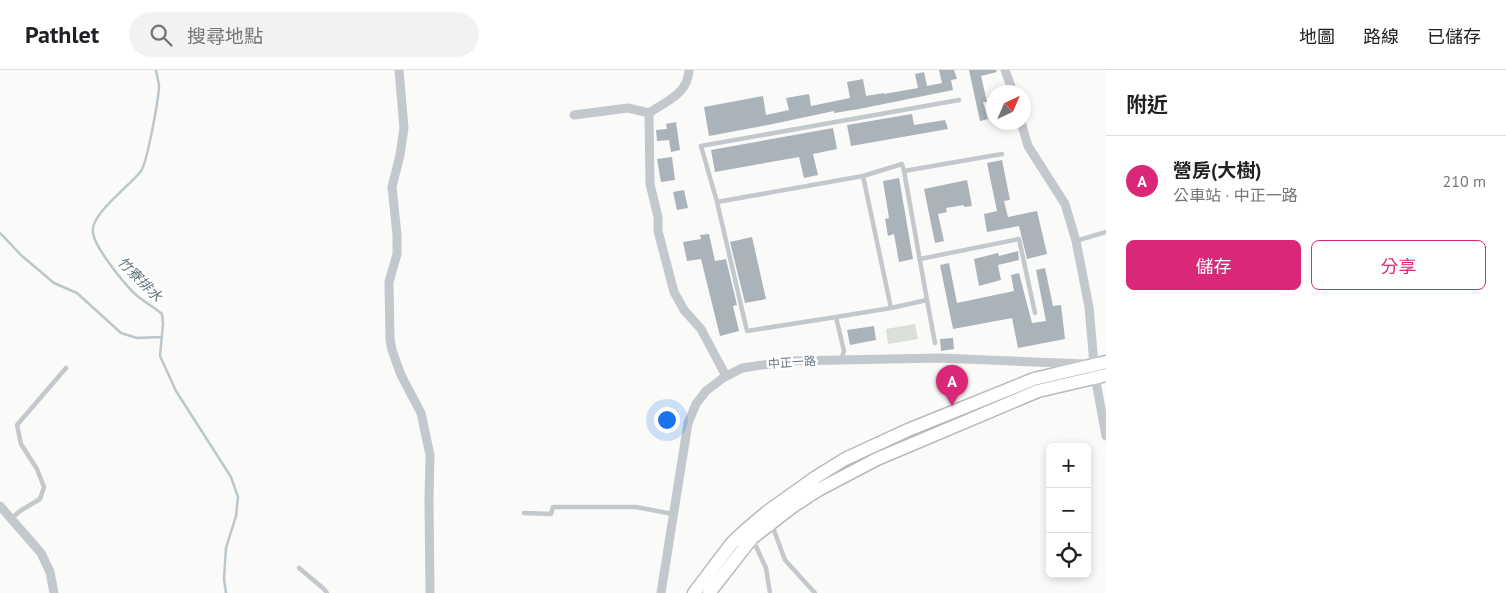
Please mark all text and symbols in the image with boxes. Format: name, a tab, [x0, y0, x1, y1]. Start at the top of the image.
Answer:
search box	[129, 12, 479, 57]
text: Pathlet	[25, 19, 99, 50]
icon: search	[147, 21, 175, 49]
text: 搜尋地點	[187, 24, 263, 48]
text: 地圖	[1299, 25, 1335, 48]
text: 路線	[1363, 25, 1399, 48]
text: 已儲存	[1427, 25, 1481, 48]
north arrow	[986, 85, 1031, 130]
text: 附近	[1126, 91, 1168, 118]
text: 營房(大樹)	[1173, 158, 1261, 182]
text: A	[1137, 171, 1147, 191]
text: 210 m	[1443, 171, 1486, 191]
text: 公車站 · 中正一路	[1173, 185, 1298, 205]
button: 儲存	[1126, 240, 1301, 290]
button: 分享	[1311, 240, 1486, 290]
water label: 竹寮排水	[114, 253, 167, 306]
street label: 中正一路	[768, 353, 816, 371]
pin: A	[936, 365, 968, 406]
your location	[654, 407, 680, 433]
map controls	[1046, 443, 1091, 578]
button: +	[1046, 443, 1091, 488]
button: −	[1046, 488, 1091, 533]
button: locate	[1046, 533, 1091, 578]

